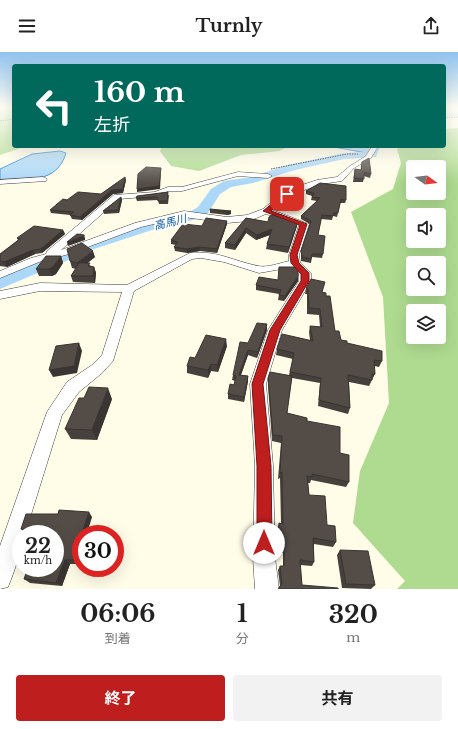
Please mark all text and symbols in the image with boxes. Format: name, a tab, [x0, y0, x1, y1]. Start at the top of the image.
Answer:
icon: menu	[16, 15, 38, 37]
text: Turnly	[196, 15, 262, 37]
icon: share	[420, 15, 442, 37]
text: 160 m	[94, 75, 185, 110]
icon: left	[28, 80, 80, 132]
text: 左折	[94, 114, 130, 136]
north arrow	[406, 160, 446, 200]
map controls	[406, 160, 446, 344]
pin	[270, 177, 304, 211]
icon: arrive	[276, 183, 298, 205]
button: sound	[406, 208, 446, 248]
water label: 高馬川	[152, 211, 189, 233]
button: search	[406, 256, 446, 296]
button: layers	[406, 304, 446, 344]
position arrow	[243, 522, 285, 564]
speed limit sign: 30	[72, 525, 124, 577]
text: 22	[25, 534, 51, 558]
text: km/h	[24, 554, 52, 567]
text: 06:06	[80, 599, 156, 628]
text: 1	[237, 599, 247, 628]
text: 320	[329, 600, 378, 629]
text: m	[346, 629, 360, 646]
text: 到着	[105, 630, 131, 647]
text: 分	[236, 630, 249, 647]
button: 終了	[16, 675, 225, 721]
button: 共有	[233, 675, 442, 721]

